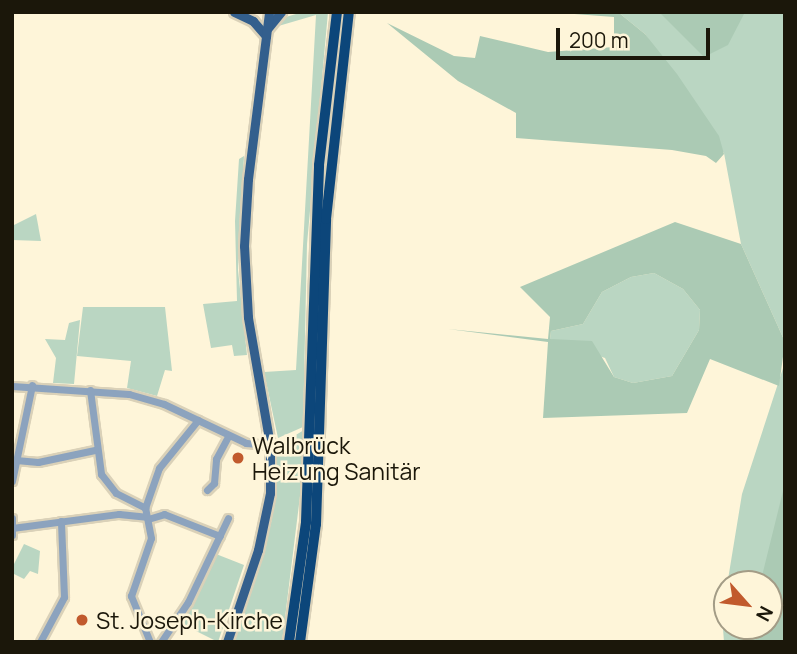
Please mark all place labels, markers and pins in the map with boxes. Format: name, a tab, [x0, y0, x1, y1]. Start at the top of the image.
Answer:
place label: Walbrück Heizung Sanitär	[252, 431, 421, 485]
marker: Walbrück Heizung Sanitär	[230, 450, 246, 466]
place label: St. Joseph-Kirche	[96, 606, 283, 634]
marker: St. Joseph-Kirche	[74, 612, 90, 628]

